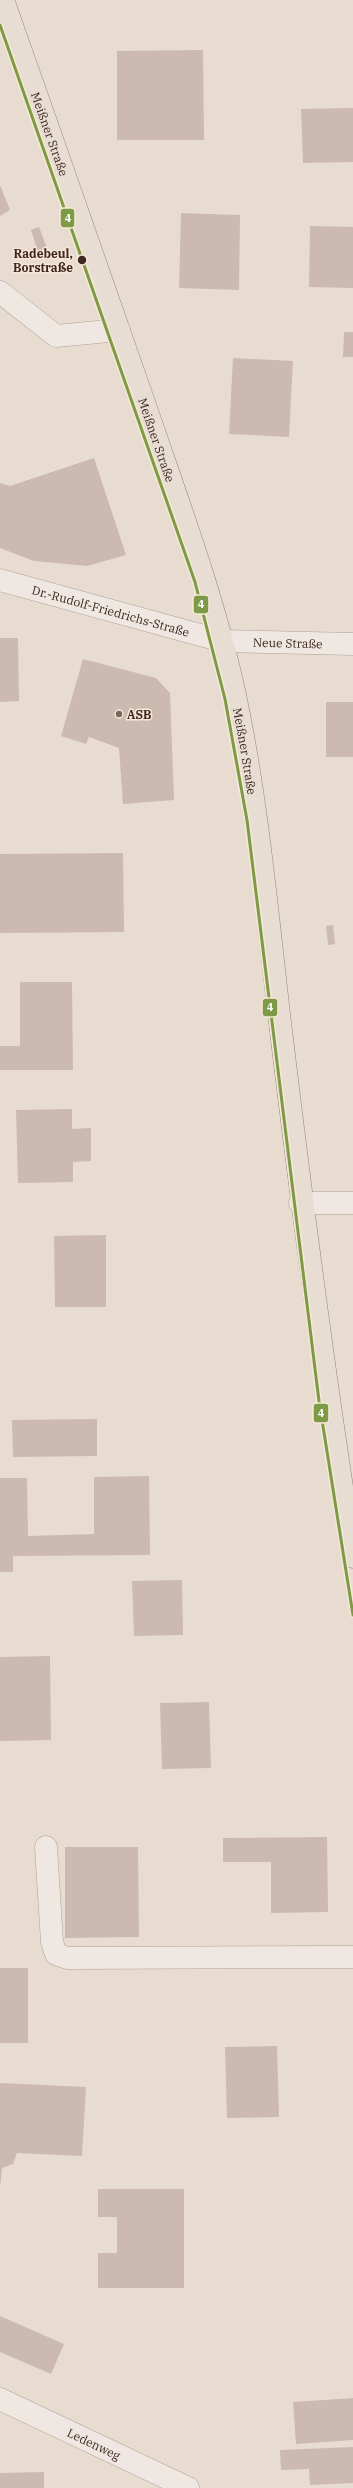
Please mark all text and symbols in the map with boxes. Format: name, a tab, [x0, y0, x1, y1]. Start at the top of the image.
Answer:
street label: Meißner Straße	[28, 90, 72, 178]
line badge: 4	[60, 208, 75, 228]
text: 4	[65, 211, 72, 225]
place label: Radebeul, Borstraße	[13, 246, 73, 275]
marker: Radebeul, Borstraße	[76, 254, 88, 266]
street label: Meißner Straße	[136, 396, 178, 484]
street label: Dr.-Rudolf-Friedrichs-Straße	[30, 582, 191, 639]
line badge: 4	[193, 595, 209, 614]
text: 4	[198, 597, 205, 611]
street label: Neue Straße	[253, 634, 323, 651]
street label: Meißner Straße	[230, 706, 260, 796]
place label: ASB	[127, 707, 151, 722]
marker: ASB	[114, 709, 124, 719]
line badge: 4	[262, 998, 278, 1017]
text: 4	[267, 1000, 274, 1014]
line badge: 4	[313, 1403, 329, 1423]
text: 4	[318, 1406, 325, 1420]
street label: Ledenweg	[65, 2424, 123, 2463]

